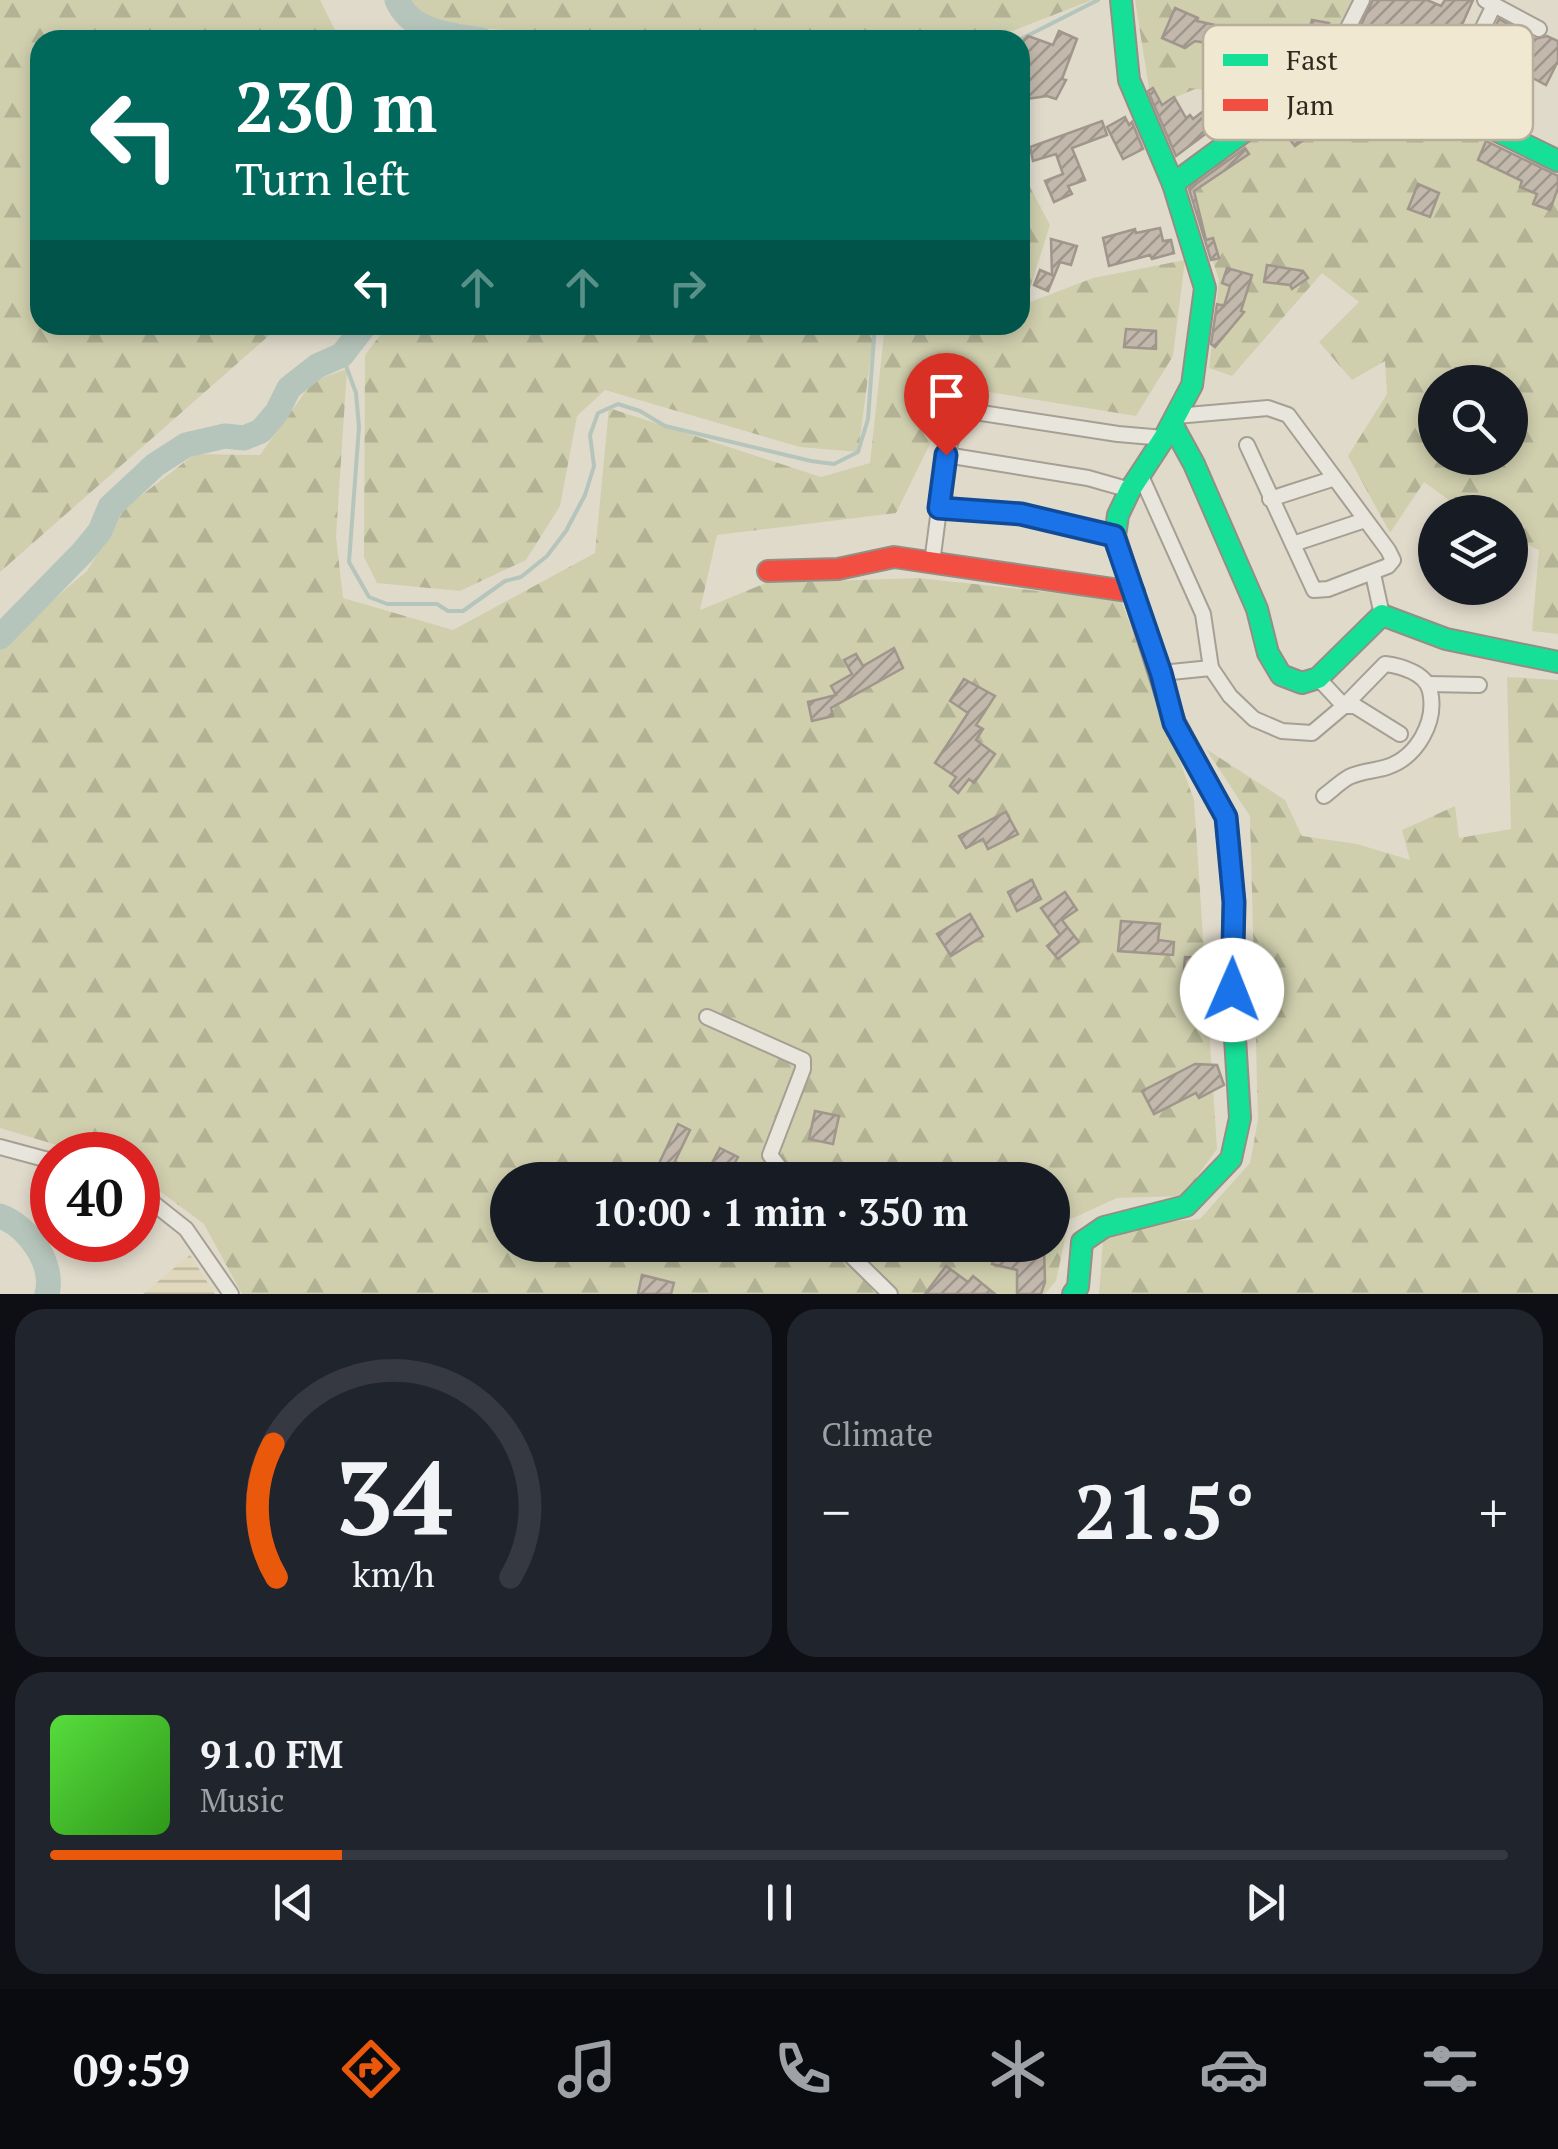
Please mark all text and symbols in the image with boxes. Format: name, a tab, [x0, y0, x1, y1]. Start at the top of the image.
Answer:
legend	[1203, 25, 1533, 140]
text: Fast	[1286, 41, 1338, 78]
text: 230 m	[235, 59, 437, 152]
icon: left	[70, 70, 200, 200]
text: Jam	[1286, 86, 1334, 123]
text: Turn left	[235, 148, 410, 208]
icon: left	[345, 260, 400, 315]
icon: ahead	[450, 260, 505, 315]
icon: ahead	[555, 260, 610, 315]
icon: right	[660, 260, 715, 315]
pin	[904, 353, 989, 456]
map controls	[1418, 365, 1528, 605]
button: search	[1418, 365, 1528, 475]
icon: arrive	[919, 368, 974, 423]
button: layers	[1418, 495, 1528, 605]
position arrow	[1180, 938, 1284, 1042]
speed limit sign: 40	[30, 1132, 160, 1262]
text: 10:00 · 1 min · 350 m	[592, 1187, 968, 1237]
text: Climate	[822, 1413, 933, 1455]
text: 34	[334, 1427, 452, 1565]
text: 21.5°	[1075, 1461, 1255, 1560]
text: −	[822, 1475, 851, 1548]
text: +	[1479, 1475, 1508, 1548]
text: km/h	[352, 1550, 435, 1597]
text: 91.0 FM	[200, 1729, 343, 1779]
text: Music	[200, 1779, 285, 1821]
icon: previous	[266, 1875, 321, 1930]
icon: pause	[752, 1875, 807, 1930]
icon: next	[1238, 1875, 1293, 1930]
icon: directions	[336, 2034, 406, 2104]
icon: music	[552, 2034, 622, 2104]
icon: phone	[768, 2034, 838, 2104]
icon: climate	[983, 2034, 1053, 2104]
icon: car	[1199, 2034, 1269, 2104]
icon: filters	[1415, 2034, 1485, 2104]
text: 09:59	[73, 2039, 190, 2099]

